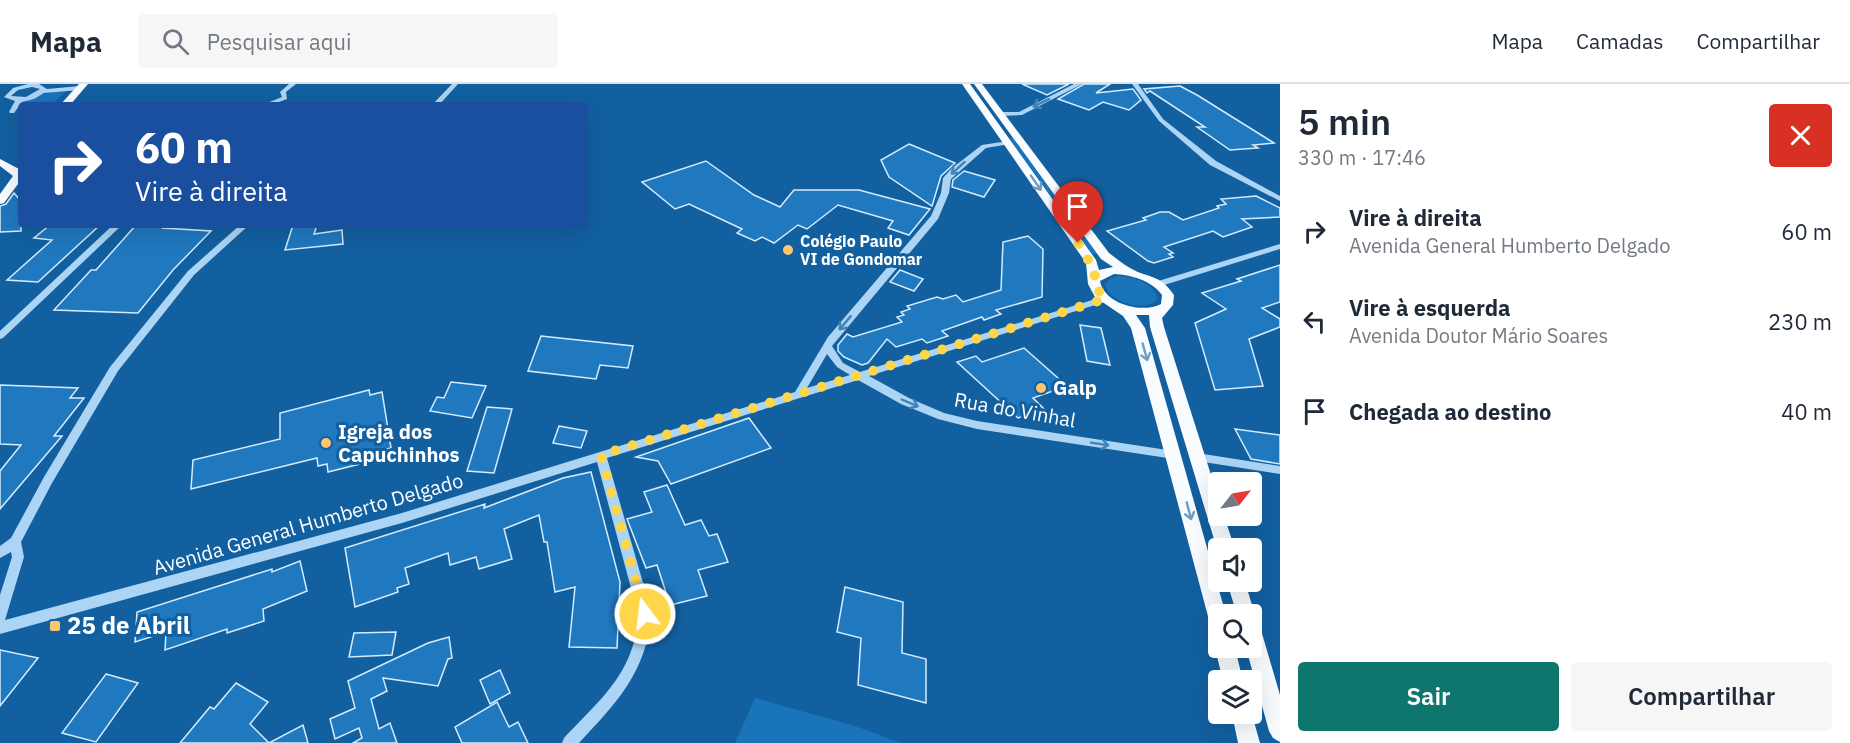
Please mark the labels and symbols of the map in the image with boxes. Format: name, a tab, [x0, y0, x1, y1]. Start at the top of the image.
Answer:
one-way arrow	[1033, 97, 1051, 109]
one-way arrow	[951, 161, 966, 175]
one-way arrow	[1030, 174, 1042, 191]
pin	[1052, 181, 1103, 243]
place label: Colégio Paulo VI de Gondomar	[800, 231, 923, 269]
marker: Colégio Paulo VI de Gondomar	[781, 243, 795, 257]
one-way arrow	[838, 315, 852, 330]
one-way arrow	[1140, 343, 1151, 362]
place label: Galp	[1053, 374, 1097, 401]
marker: Galp	[1034, 381, 1048, 395]
street label: Rua do Vinhal	[952, 386, 1078, 433]
one-way arrow	[901, 398, 919, 409]
place label: Igreja dos Capuchinhos	[338, 418, 460, 468]
marker: Igreja dos Capuchinhos	[319, 436, 333, 450]
one-way arrow	[1090, 438, 1110, 449]
street label: Avenida General Humberto Delgado	[150, 466, 466, 581]
north arrow	[1208, 472, 1262, 526]
one-way arrow	[1184, 502, 1195, 521]
position arrow	[613, 582, 677, 646]
place label: 25 de Abril	[67, 609, 190, 641]
marker: 25 de Abril	[48, 619, 62, 633]

